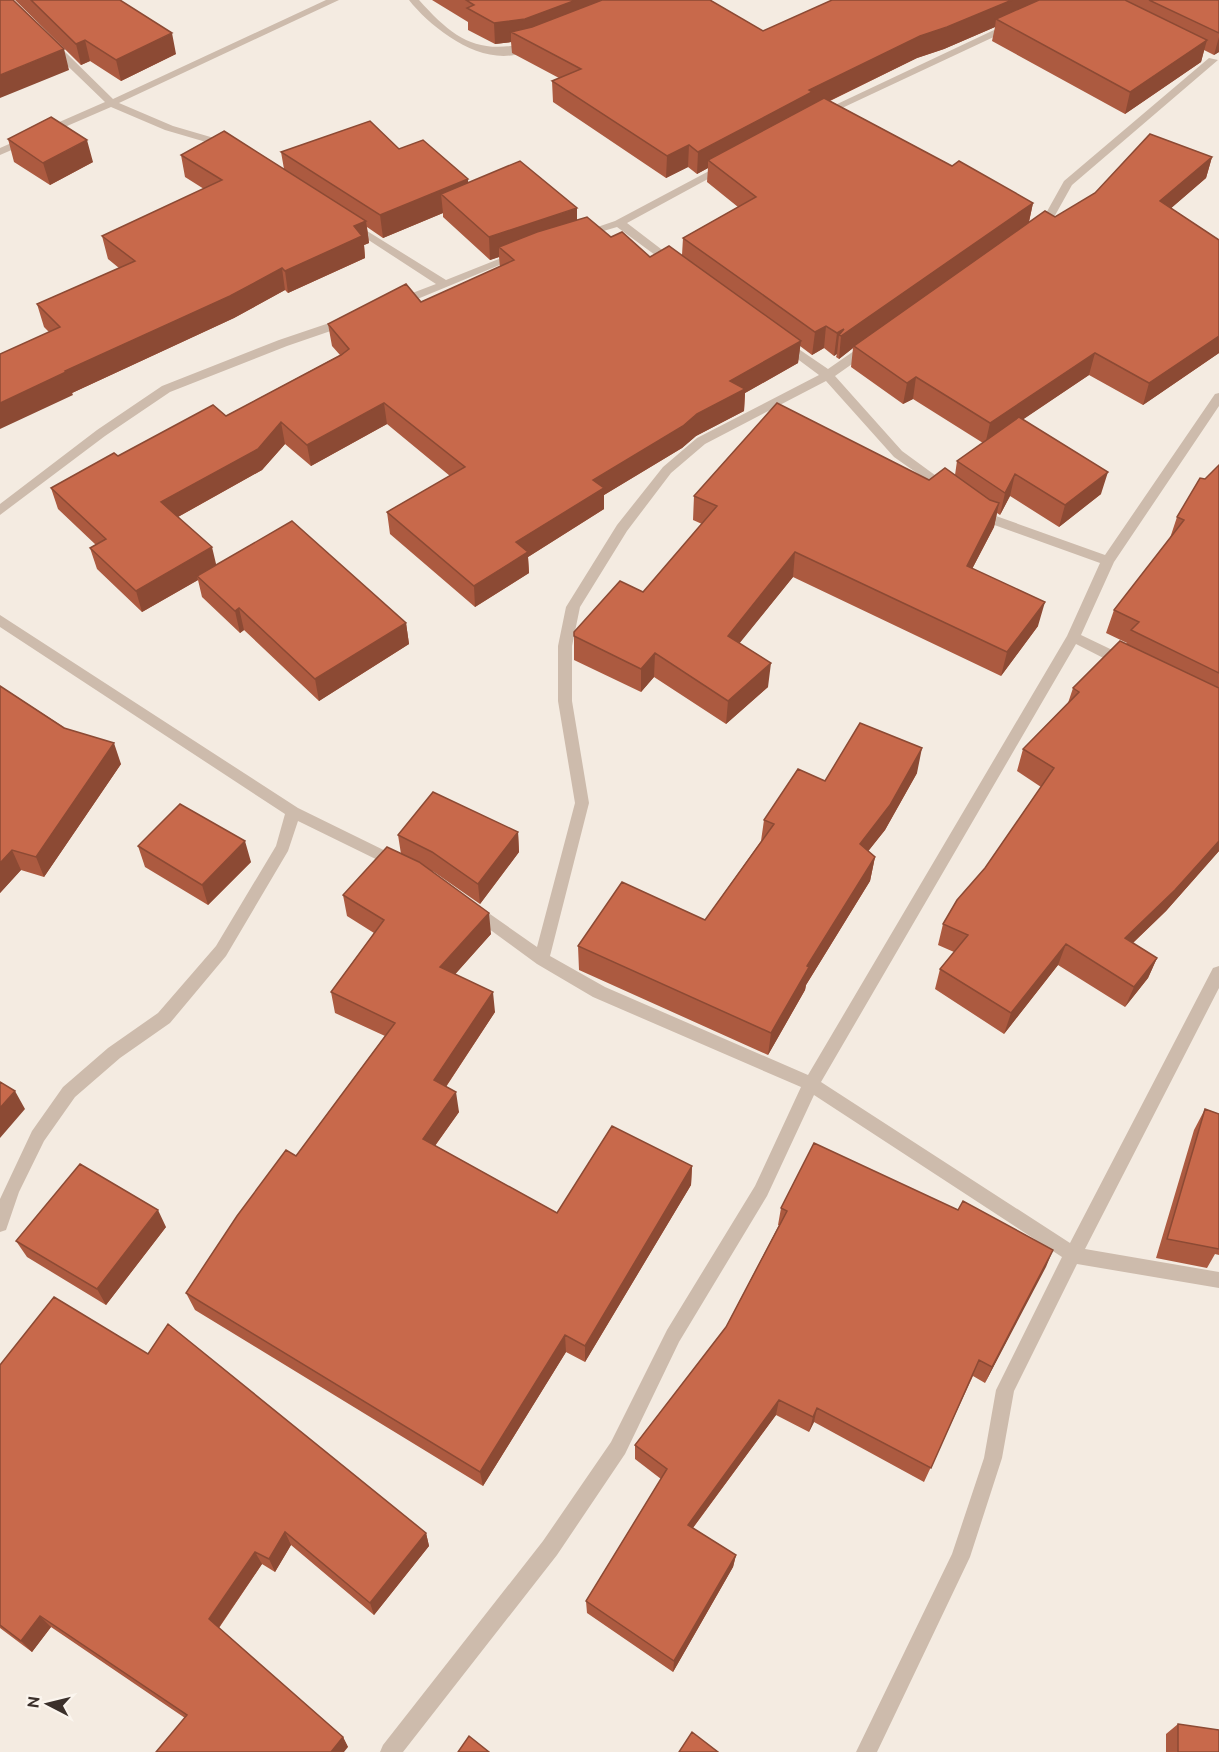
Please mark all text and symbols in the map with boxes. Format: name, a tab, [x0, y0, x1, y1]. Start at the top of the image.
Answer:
north arrow	[18, 1674, 78, 1734]
text: N	[23, 1695, 43, 1709]

